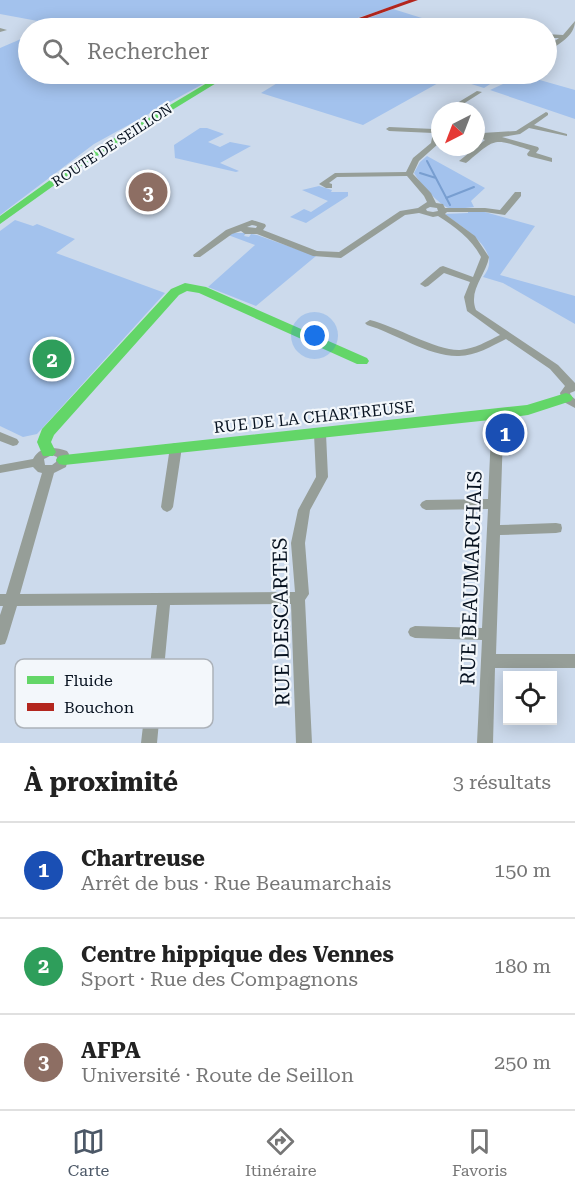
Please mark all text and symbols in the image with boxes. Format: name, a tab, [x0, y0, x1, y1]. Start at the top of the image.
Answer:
search box	[18, 18, 557, 84]
icon: search	[39, 35, 72, 68]
text: Rechercher	[87, 39, 209, 64]
street label: ROUTE DE SEILLON	[49, 100, 175, 190]
north arrow	[431, 102, 485, 156]
pin: 3	[128, 170, 168, 214]
your location	[300, 321, 329, 350]
pin: 2	[32, 336, 72, 382]
street label: RUE DE LA CHARTREUSE	[213, 397, 415, 437]
pin: 1	[486, 410, 524, 456]
street label: RUE BEAUMARCHAIS	[455, 470, 487, 686]
street label: RUE DESCARTES	[268, 537, 294, 707]
legend	[15, 659, 213, 728]
text: Fluide	[64, 671, 113, 690]
map controls	[503, 671, 557, 725]
button: locate	[503, 671, 557, 725]
text: Bouchon	[64, 698, 134, 717]
text: À proximité	[24, 767, 178, 797]
text: 3 résultats	[453, 770, 551, 794]
text: Chartreuse	[81, 846, 205, 871]
text: 1	[38, 858, 49, 882]
text: 150 m	[494, 858, 551, 882]
text: Arrêt de bus · Rue Beaumarchais	[81, 871, 391, 895]
text: Centre hippique des Vennes	[81, 942, 394, 967]
text: 2	[38, 954, 49, 978]
text: 180 m	[494, 954, 551, 978]
text: Sport · Rue des Compagnons	[81, 967, 358, 991]
text: AFPA	[81, 1038, 141, 1063]
text: 3	[38, 1050, 49, 1074]
text: 250 m	[494, 1050, 551, 1074]
text: Université · Route de Seillon	[81, 1063, 354, 1087]
tab: Carte	[68, 1125, 109, 1180]
tab: Itinéraire	[245, 1125, 316, 1180]
tab: Favoris	[452, 1125, 507, 1180]

